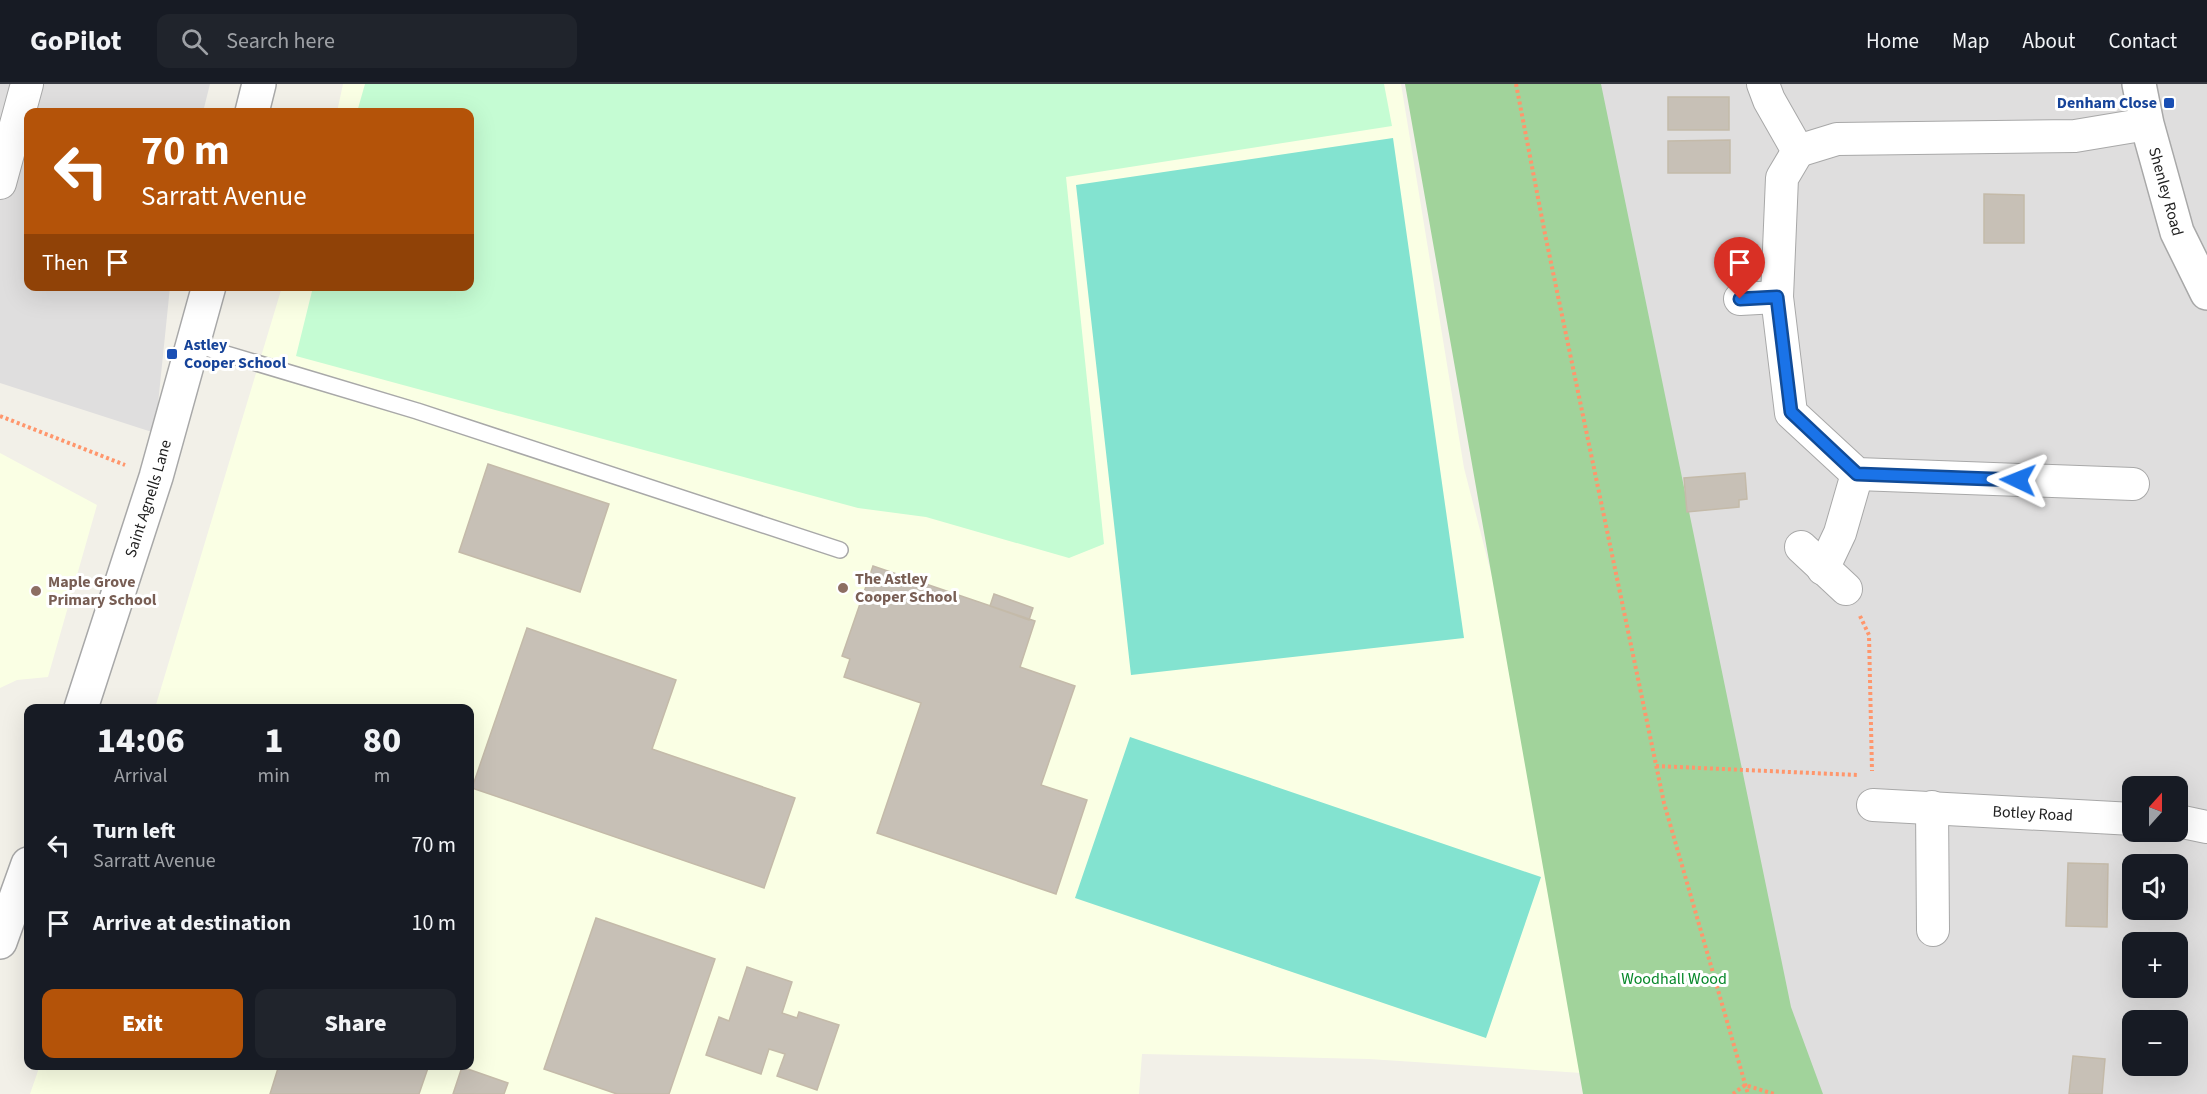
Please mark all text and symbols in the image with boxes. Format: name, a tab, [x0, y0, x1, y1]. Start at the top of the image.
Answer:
search box	[157, 14, 577, 68]
text: GoPilot	[30, 21, 121, 61]
icon: search	[178, 25, 211, 58]
text: Search here	[226, 25, 335, 57]
text: Home	[1866, 26, 1919, 56]
text: Map	[1952, 26, 1990, 56]
text: About	[2023, 26, 2075, 56]
text: Contact	[2108, 26, 2177, 56]
place label: Denham Close	[2057, 92, 2157, 114]
marker: Denham Close	[2162, 96, 2176, 110]
text: 70 m	[141, 121, 230, 181]
icon: left	[42, 132, 120, 210]
street label: Shenley Road	[2143, 145, 2189, 239]
text: Sarratt Avenue	[141, 177, 307, 216]
pin	[1714, 237, 1765, 299]
icon: arrive	[101, 246, 134, 279]
icon: arrive	[1723, 246, 1756, 279]
text: Then	[42, 247, 89, 279]
place label: Astley Cooper School	[183, 334, 286, 374]
marker: Astley Cooper School	[165, 347, 179, 361]
street label: Saint Agnells Lane	[120, 437, 177, 560]
position arrow	[1986, 448, 2050, 512]
place label: The Astley Cooper School	[855, 568, 957, 608]
place label: Maple Grove Primary School	[48, 571, 157, 611]
marker: The Astley Cooper School	[836, 581, 850, 595]
marker: Maple Grove Primary School	[29, 584, 43, 598]
text: 14:06	[97, 715, 185, 766]
text: 1	[264, 715, 283, 766]
text: 80	[363, 715, 401, 766]
text: Arrival	[114, 762, 168, 790]
text: min	[258, 762, 290, 790]
text: m	[374, 762, 390, 790]
north arrow	[2122, 776, 2188, 842]
map controls	[2122, 776, 2188, 1076]
street label: Botley Road	[1992, 800, 2074, 827]
text: Turn left	[93, 815, 175, 847]
icon: left	[42, 829, 75, 862]
text: 70 m	[411, 829, 456, 861]
text: Sarratt Avenue	[93, 847, 216, 875]
button: sound	[2122, 854, 2188, 920]
icon: arrive	[42, 907, 75, 940]
text: Arrive at destination	[93, 907, 291, 939]
text: 10 m	[411, 907, 456, 939]
button: +	[2122, 932, 2188, 998]
park label: Woodhall Wood	[1621, 968, 1727, 990]
button: Exit	[42, 989, 243, 1058]
button: Share	[255, 989, 456, 1058]
button: −	[2122, 1010, 2188, 1076]

